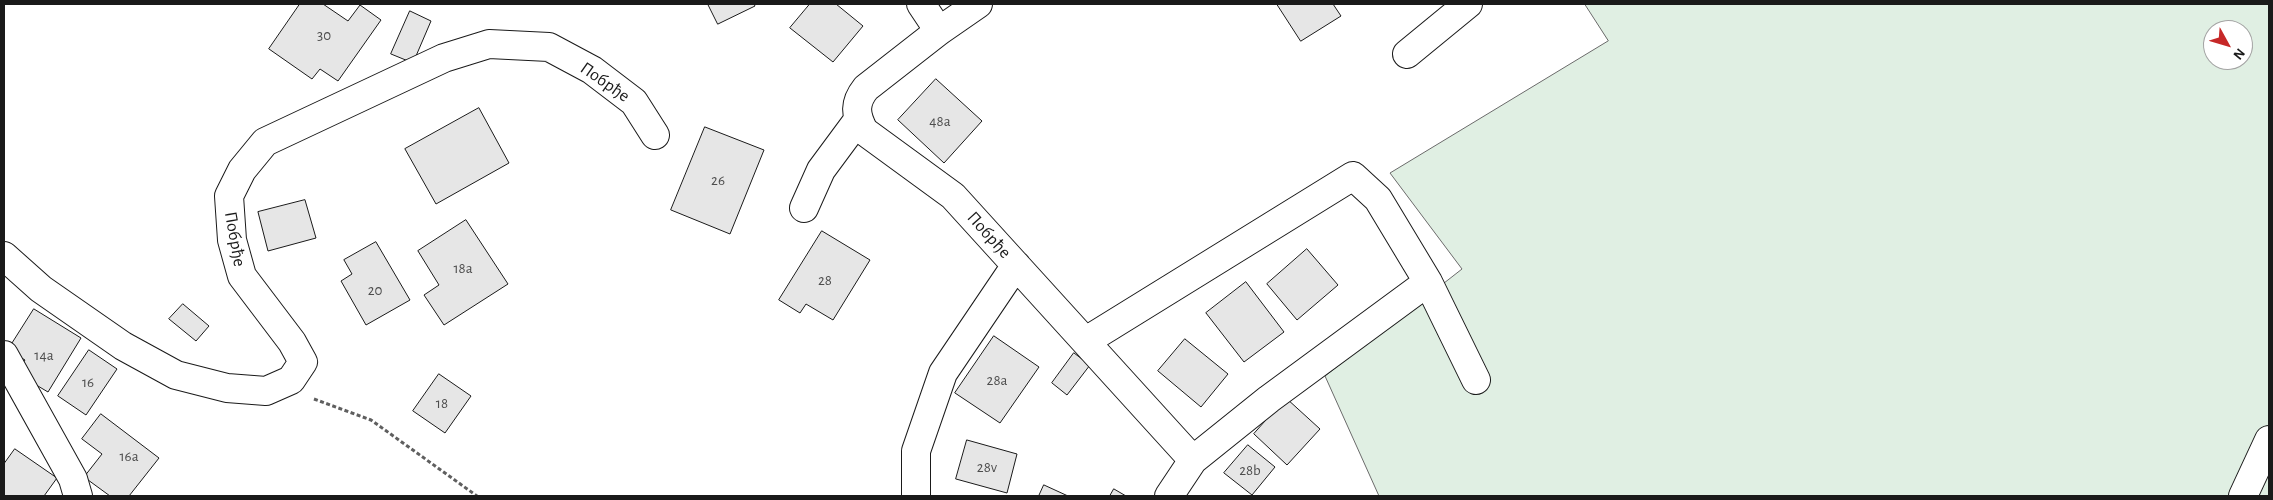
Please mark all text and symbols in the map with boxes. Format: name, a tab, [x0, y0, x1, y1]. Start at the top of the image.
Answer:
north arrow	[2203, 20, 2253, 70]
house number: 30	[317, 26, 331, 44]
text: N	[2230, 46, 2247, 62]
street label: Побрђе	[576, 57, 634, 107]
house number: 48a	[929, 112, 951, 130]
house number: 26	[711, 171, 725, 189]
street label: Побрђе	[962, 207, 1016, 263]
street label: Побрђе	[220, 210, 250, 268]
house number: 18a	[453, 259, 473, 277]
house number: 28	[818, 271, 832, 289]
house number: 20	[368, 281, 382, 299]
house number: 14a	[34, 346, 54, 364]
house number: 28a	[987, 371, 1007, 389]
house number: 16	[82, 373, 94, 391]
house number: 18	[436, 394, 448, 412]
house number: 16a	[119, 447, 139, 465]
house number: 28v	[977, 458, 997, 476]
house number: 28b	[1239, 461, 1261, 479]

